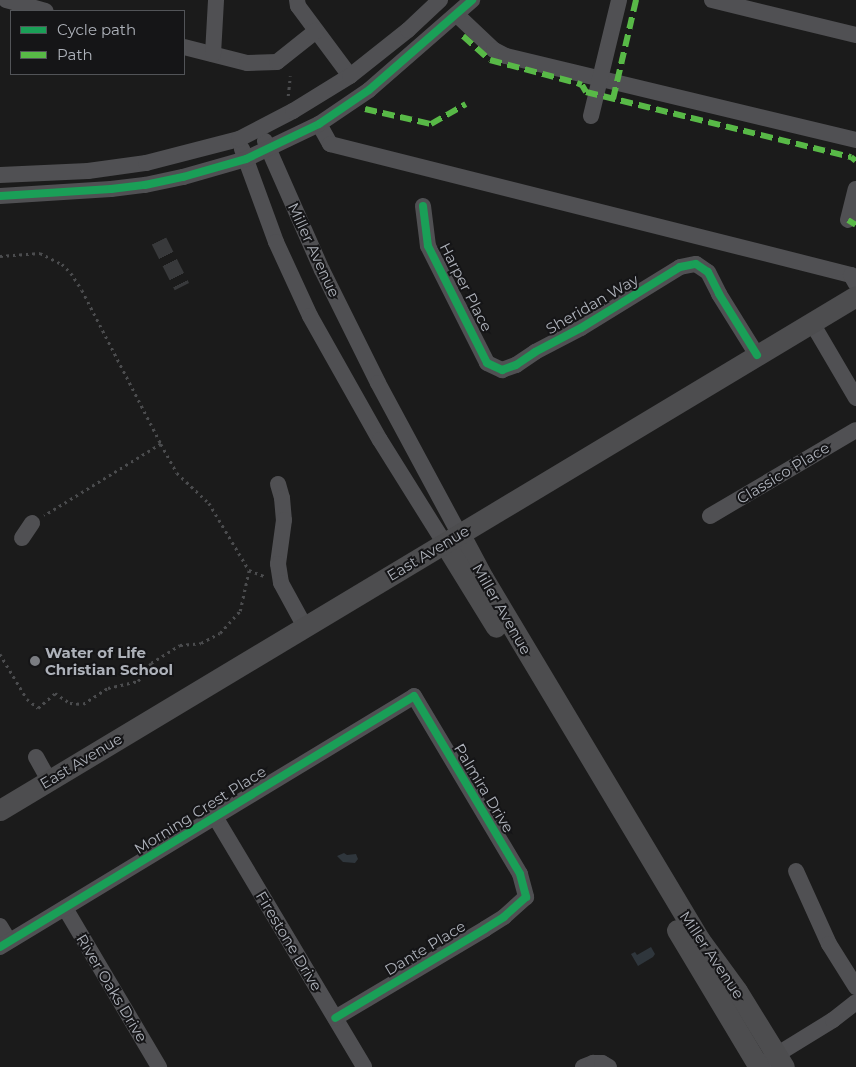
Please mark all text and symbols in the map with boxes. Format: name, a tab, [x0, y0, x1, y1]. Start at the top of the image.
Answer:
legend	[10, 10, 185, 75]
text: Cycle path	[57, 20, 136, 39]
text: Path	[57, 45, 93, 64]
street label: Miller Avenue	[284, 200, 344, 300]
street label: Harper Place	[436, 240, 496, 334]
street label: Sheridan Way	[542, 270, 642, 338]
street label: Classico Place	[733, 438, 833, 508]
street label: East Avenue	[384, 521, 472, 585]
street label: Miller Avenue	[469, 560, 535, 658]
place label: Water of Life Christian School	[45, 643, 173, 678]
marker: Water of Life Christian School	[29, 655, 41, 667]
street label: East Avenue	[37, 729, 125, 793]
street label: Palmira Drive	[450, 740, 518, 836]
street label: Morning Crest Place	[131, 762, 269, 858]
street label: Firestone Drive	[252, 888, 326, 994]
street label: Miller Avenue	[676, 908, 748, 1002]
street label: Dante Place	[381, 917, 469, 979]
street label: River Oaks Drive	[73, 931, 151, 1045]

